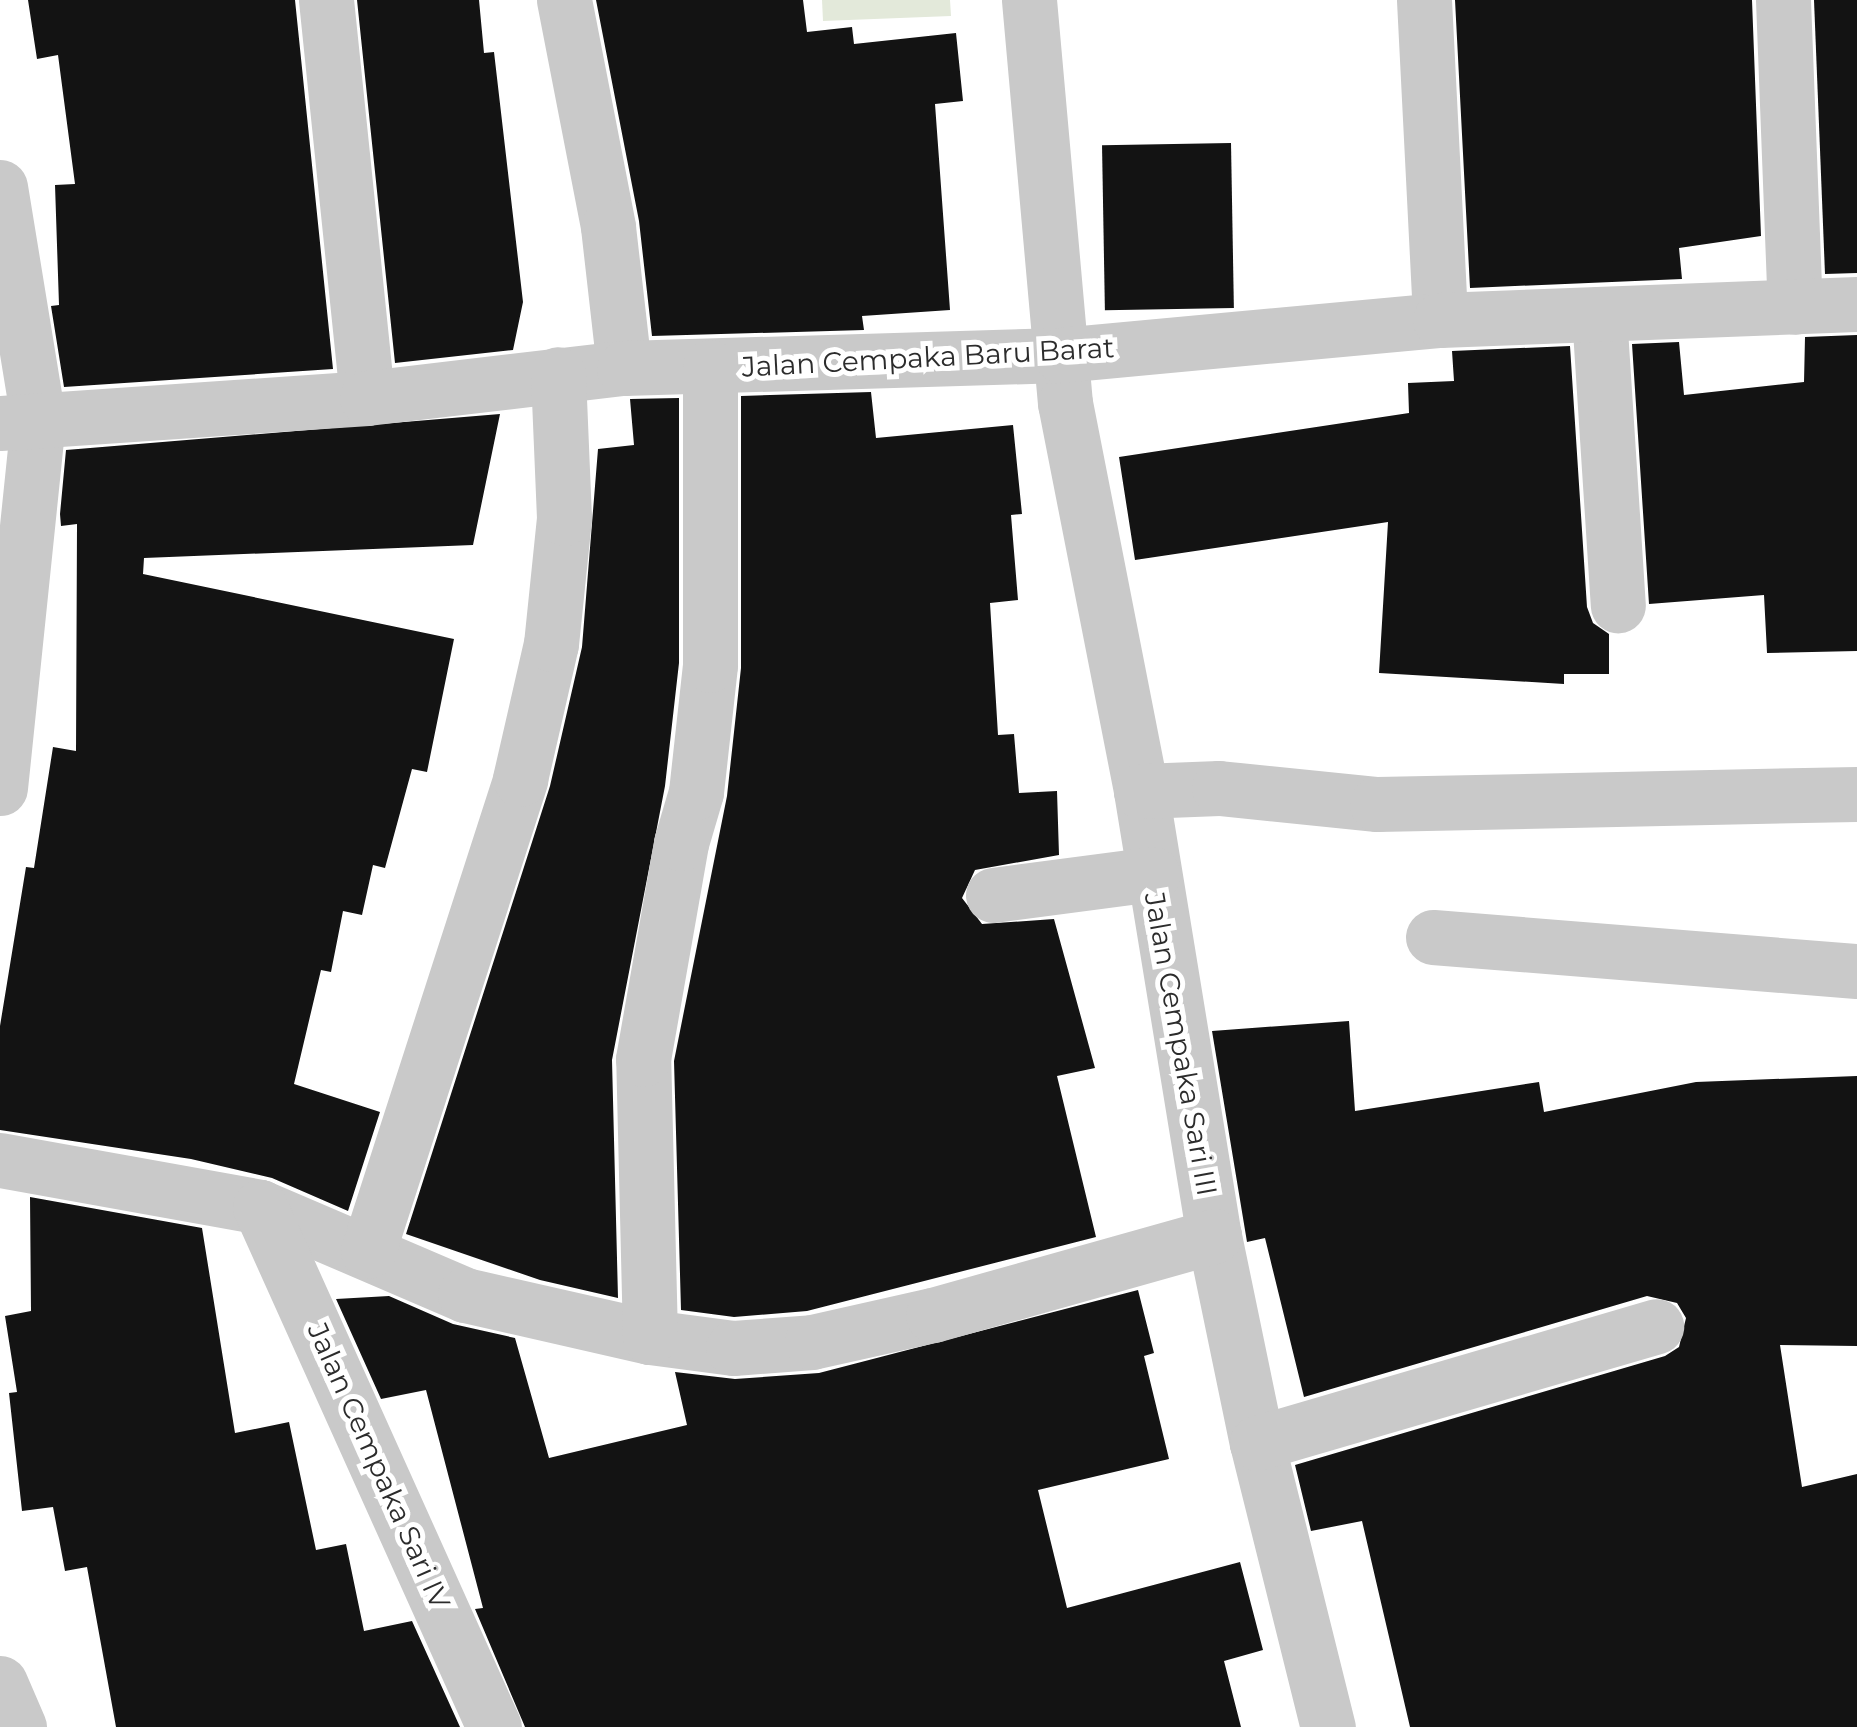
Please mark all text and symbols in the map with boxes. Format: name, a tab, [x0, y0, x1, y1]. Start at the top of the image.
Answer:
street label: Jalan Cempaka Baru Barat	[741, 330, 1115, 384]
street label: Jalan Cempaka Sari III	[1138, 890, 1224, 1198]
street label: Jalan Cempaka Sari IV	[301, 1318, 457, 1614]

